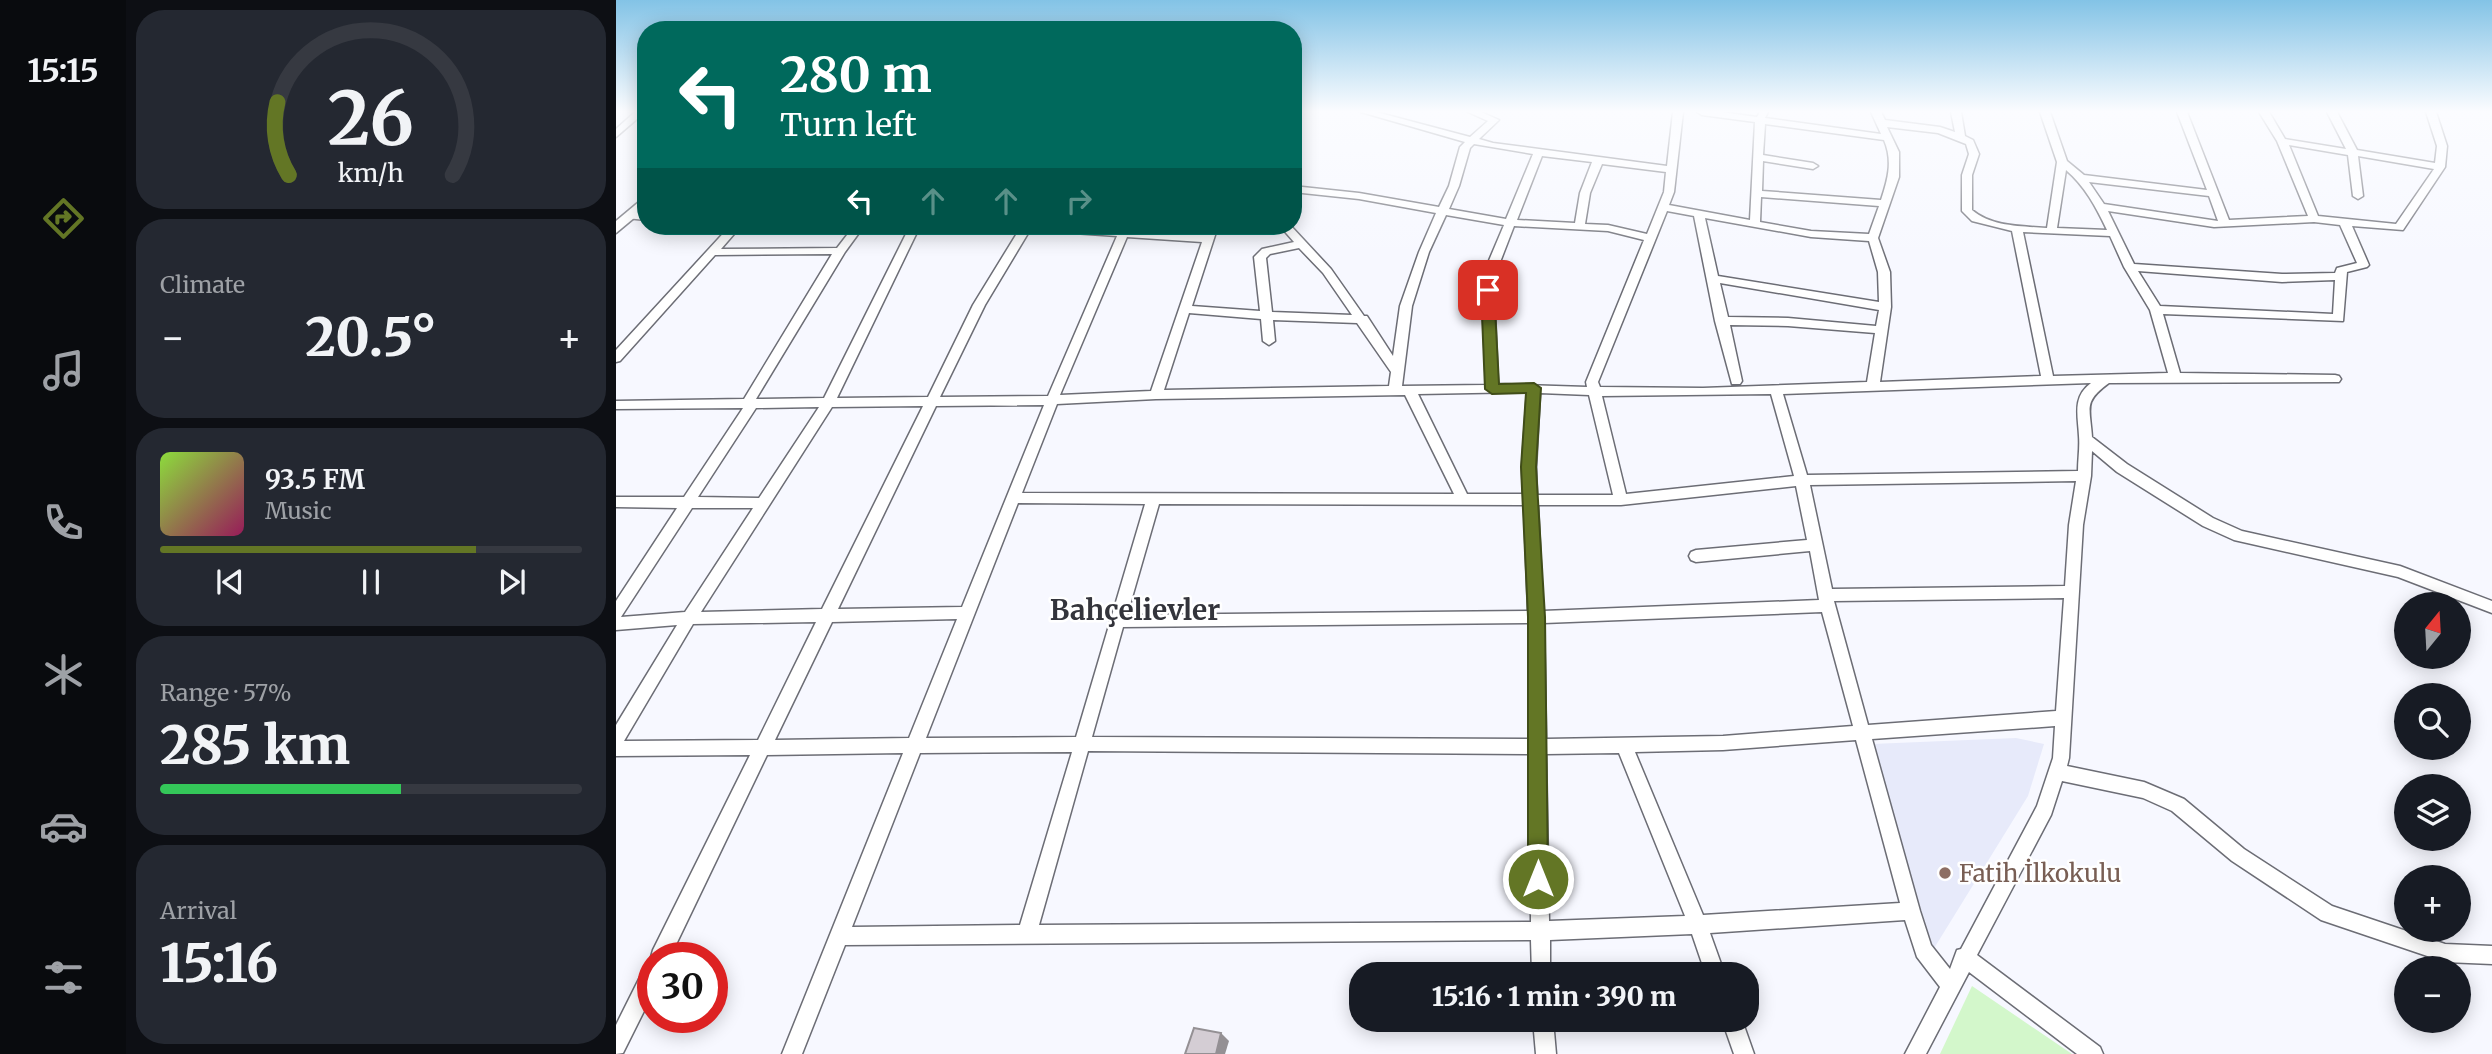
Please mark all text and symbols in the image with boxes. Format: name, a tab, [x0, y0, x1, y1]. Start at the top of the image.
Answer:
text: 280 m	[780, 44, 932, 105]
icon: left	[665, 49, 756, 140]
text: 15:15	[27, 51, 99, 91]
text: 26	[328, 74, 414, 166]
text: Turn left	[780, 105, 917, 145]
text: km/h	[338, 157, 404, 189]
icon: left	[841, 182, 879, 220]
icon: ahead	[914, 182, 952, 220]
icon: ahead	[987, 182, 1025, 220]
icon: right	[1060, 182, 1098, 220]
icon: directions	[39, 194, 88, 243]
pin	[1458, 260, 1518, 320]
text: Climate	[160, 270, 245, 299]
icon: arrive	[1469, 271, 1507, 309]
text: 20.5°	[305, 305, 437, 370]
text: −	[160, 314, 185, 361]
text: +	[557, 314, 582, 361]
icon: music	[39, 346, 88, 395]
text: 93.5 FM	[265, 463, 365, 496]
text: Music	[265, 496, 332, 525]
icon: phone	[39, 498, 88, 547]
icon: previous	[211, 563, 249, 601]
icon: pause	[352, 563, 390, 601]
icon: next	[493, 563, 531, 601]
district label: Bahçelievler	[1050, 592, 1220, 628]
north arrow	[2394, 592, 2471, 668]
map controls	[2394, 592, 2471, 1033]
icon: climate	[39, 650, 88, 699]
text: Range · 57%	[160, 678, 292, 707]
button: search	[2394, 683, 2471, 760]
text: 285 km	[160, 713, 350, 778]
button: layers	[2394, 774, 2471, 851]
icon: car	[39, 802, 88, 851]
position arrow	[1501, 842, 1575, 916]
place label: Fatih İlkokulu	[1959, 858, 2121, 889]
marker: Fatih İlkokulu	[1937, 865, 1953, 881]
button: +	[2394, 865, 2471, 942]
text: Arrival	[160, 896, 237, 925]
text: 15:16	[160, 931, 278, 996]
speed limit sign: 30	[637, 942, 728, 1033]
icon: filters	[39, 953, 88, 1002]
button: −	[2394, 956, 2471, 1033]
text: 15:16 · 1 min · 390 m	[1432, 980, 1676, 1013]

